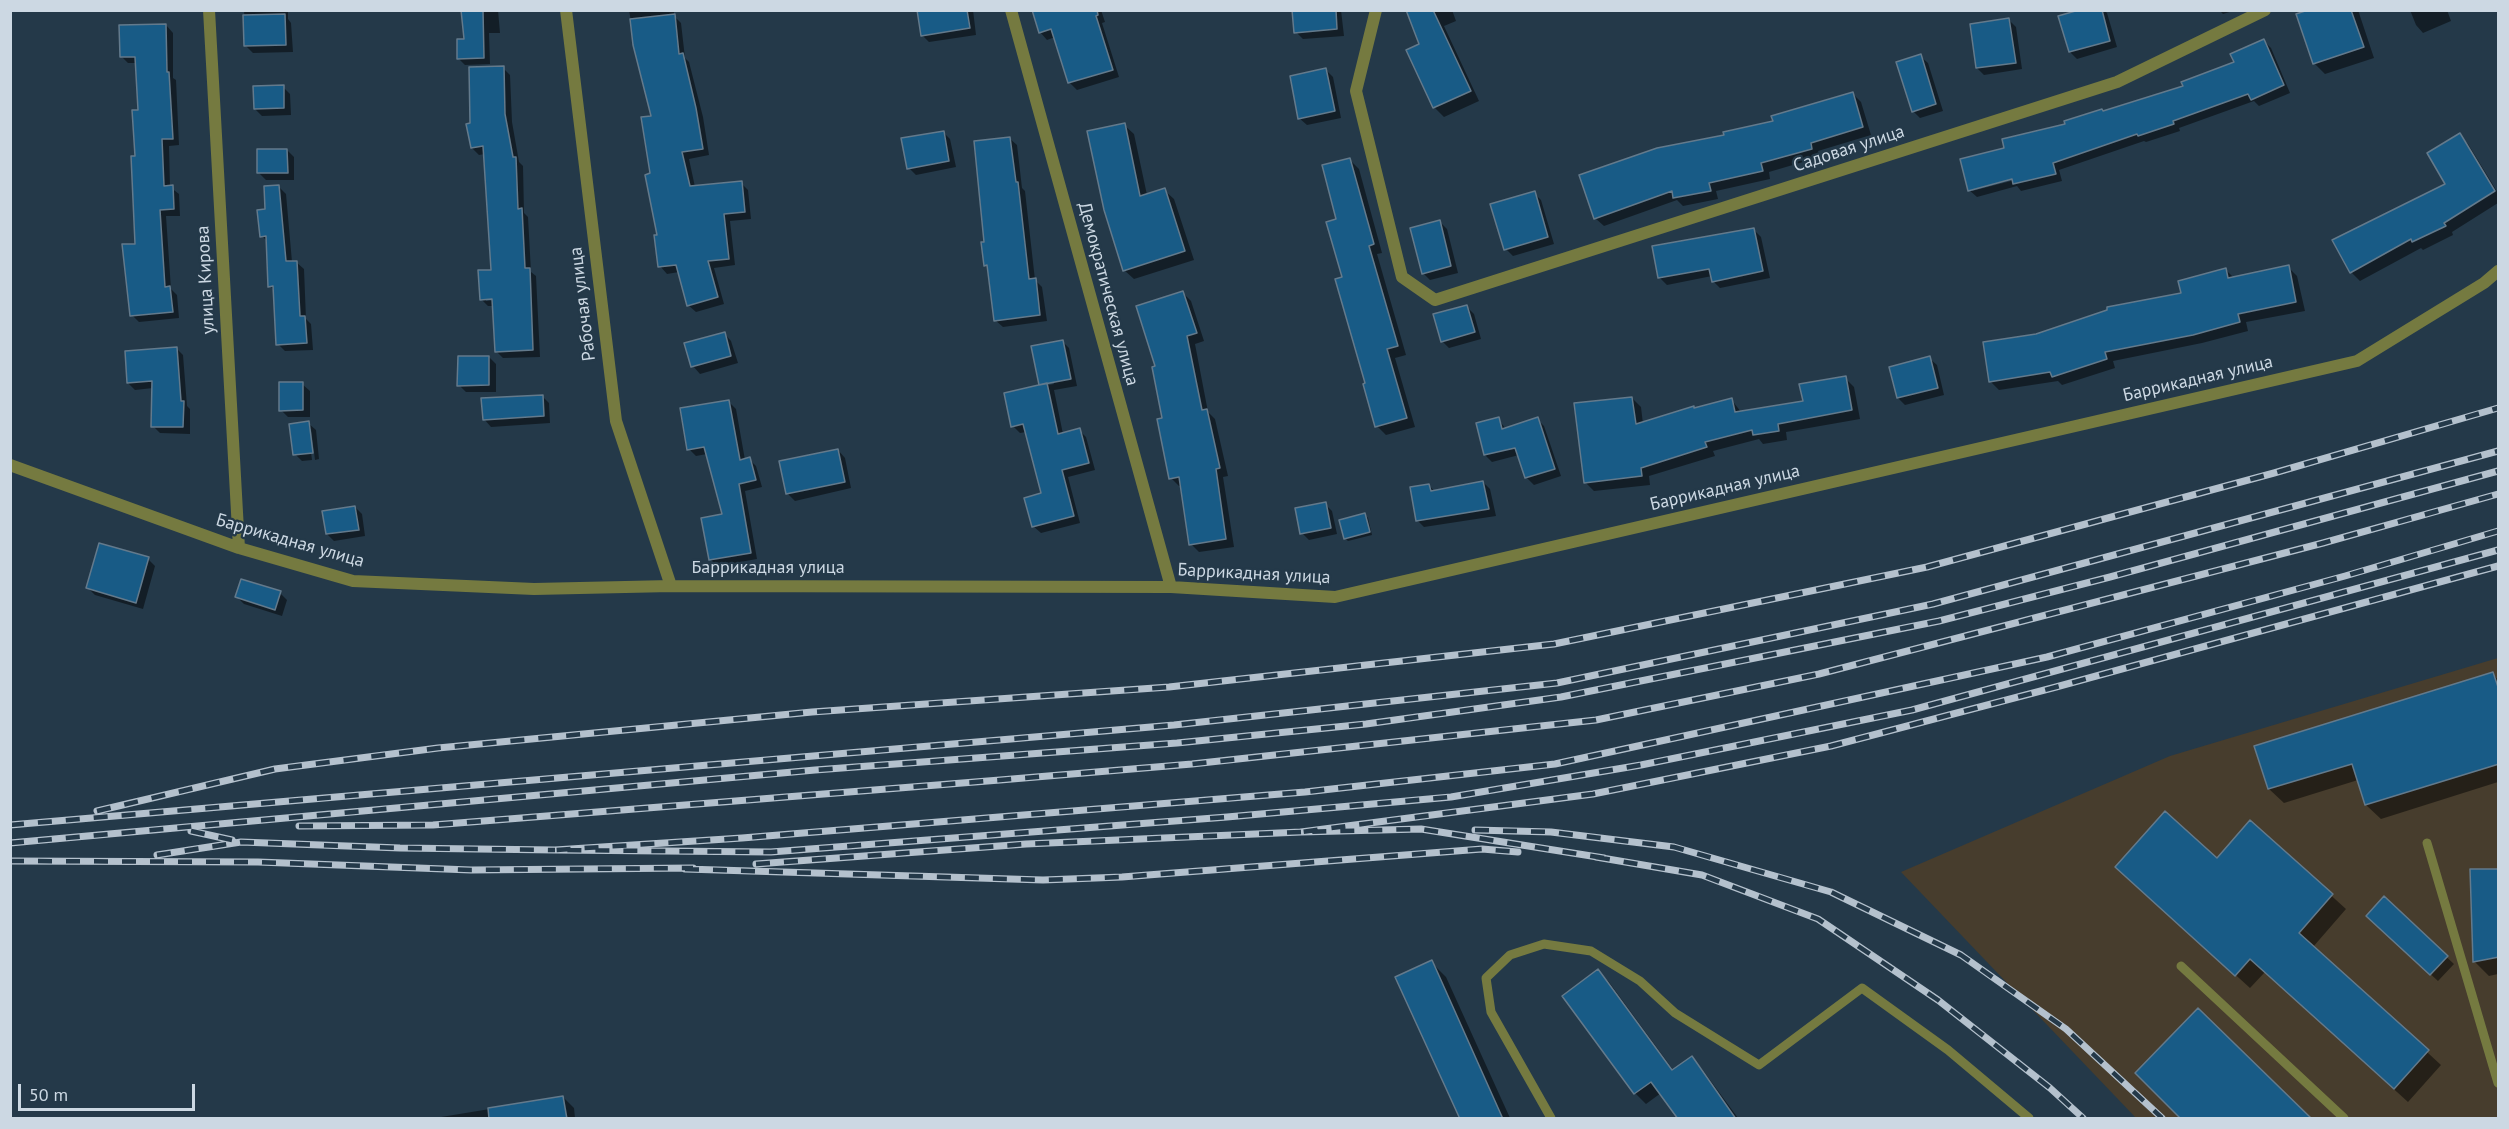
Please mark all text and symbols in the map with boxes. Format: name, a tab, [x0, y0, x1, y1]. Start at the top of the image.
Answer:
street label: Садовая улица	[1791, 121, 1907, 177]
street label: Демократическая улица	[1073, 200, 1143, 388]
street label: улица Кирова	[192, 225, 220, 335]
street label: Рабочая улица	[565, 246, 601, 362]
street label: Баррикадная улица	[2121, 351, 2275, 407]
street label: Баррикадная улица	[1648, 460, 1802, 516]
street label: Баррикадная улица	[213, 510, 367, 572]
street label: Баррикадная улица	[691, 557, 845, 579]
street label: Баррикадная улица	[1177, 559, 1331, 589]
scale bar	[21, 1072, 198, 1110]
text: 50 m	[29, 1083, 68, 1106]

